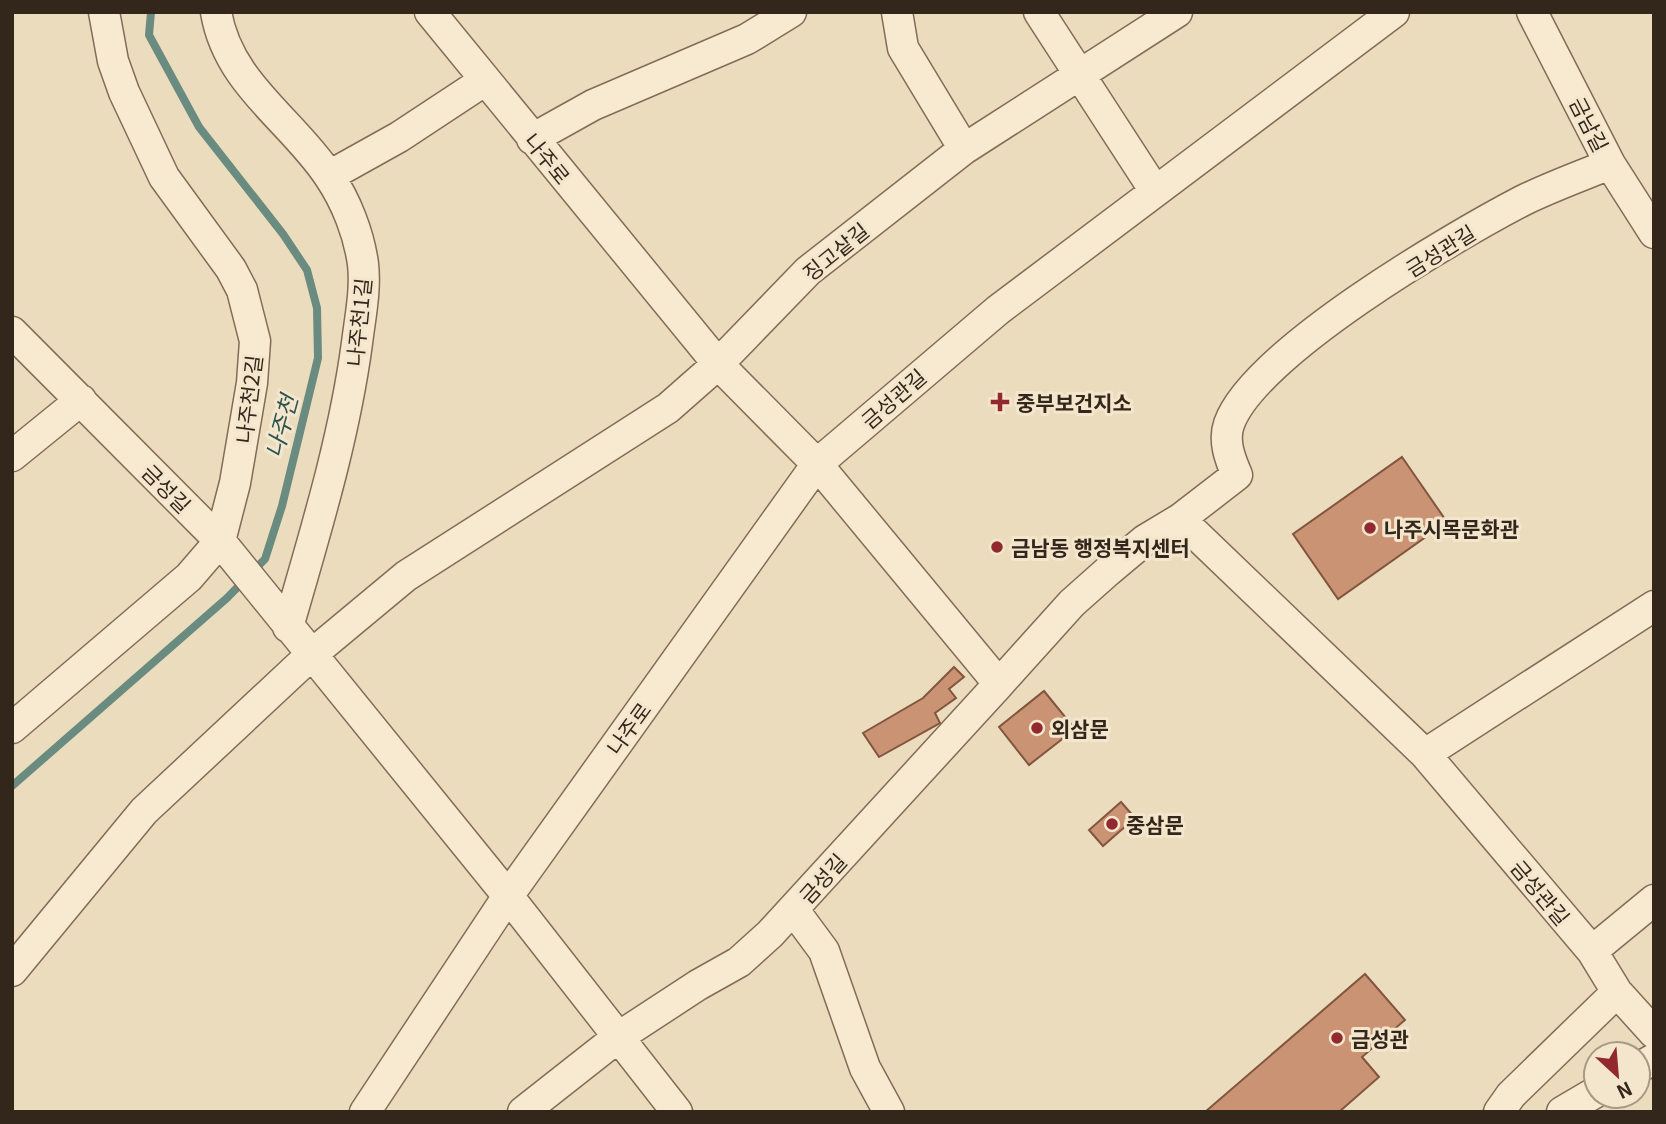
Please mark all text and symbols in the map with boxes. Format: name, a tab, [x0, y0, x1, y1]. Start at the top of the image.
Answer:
street label: 금남길	[1563, 91, 1617, 157]
street label: 나주로	[518, 126, 578, 190]
street label: 징고샅길	[796, 215, 874, 287]
street label: 금성관길	[1399, 217, 1481, 283]
street label: 나주천1길	[338, 276, 378, 368]
street label: 나주천2길	[228, 353, 268, 445]
street label: 금성관길	[854, 361, 932, 435]
place label: 중부보건지소	[1016, 387, 1132, 417]
water label: 나주천	[255, 388, 305, 461]
marker: 중부보건지소	[990, 392, 1010, 412]
street label: 금성길	[136, 457, 198, 519]
place label: 나주시목문화관	[1384, 513, 1519, 543]
marker: 나주시목문화관	[1362, 520, 1378, 536]
place label: 금남동 행정복지센터	[1011, 532, 1190, 562]
marker: 금남동 행정복지센터	[989, 539, 1005, 555]
street label: 나주로	[599, 696, 657, 760]
place label: 외삼문	[1051, 713, 1109, 743]
marker: 외삼문	[1029, 720, 1045, 736]
place label: 중삼문	[1126, 809, 1184, 839]
marker: 중삼문	[1104, 816, 1120, 832]
street label: 금성길	[791, 846, 853, 910]
street label: 금성관길	[1505, 853, 1577, 931]
place label: 금성관	[1351, 1023, 1409, 1053]
marker: 금성관	[1329, 1030, 1345, 1046]
north arrow	[1582, 1040, 1652, 1110]
text: N	[1613, 1076, 1637, 1107]

